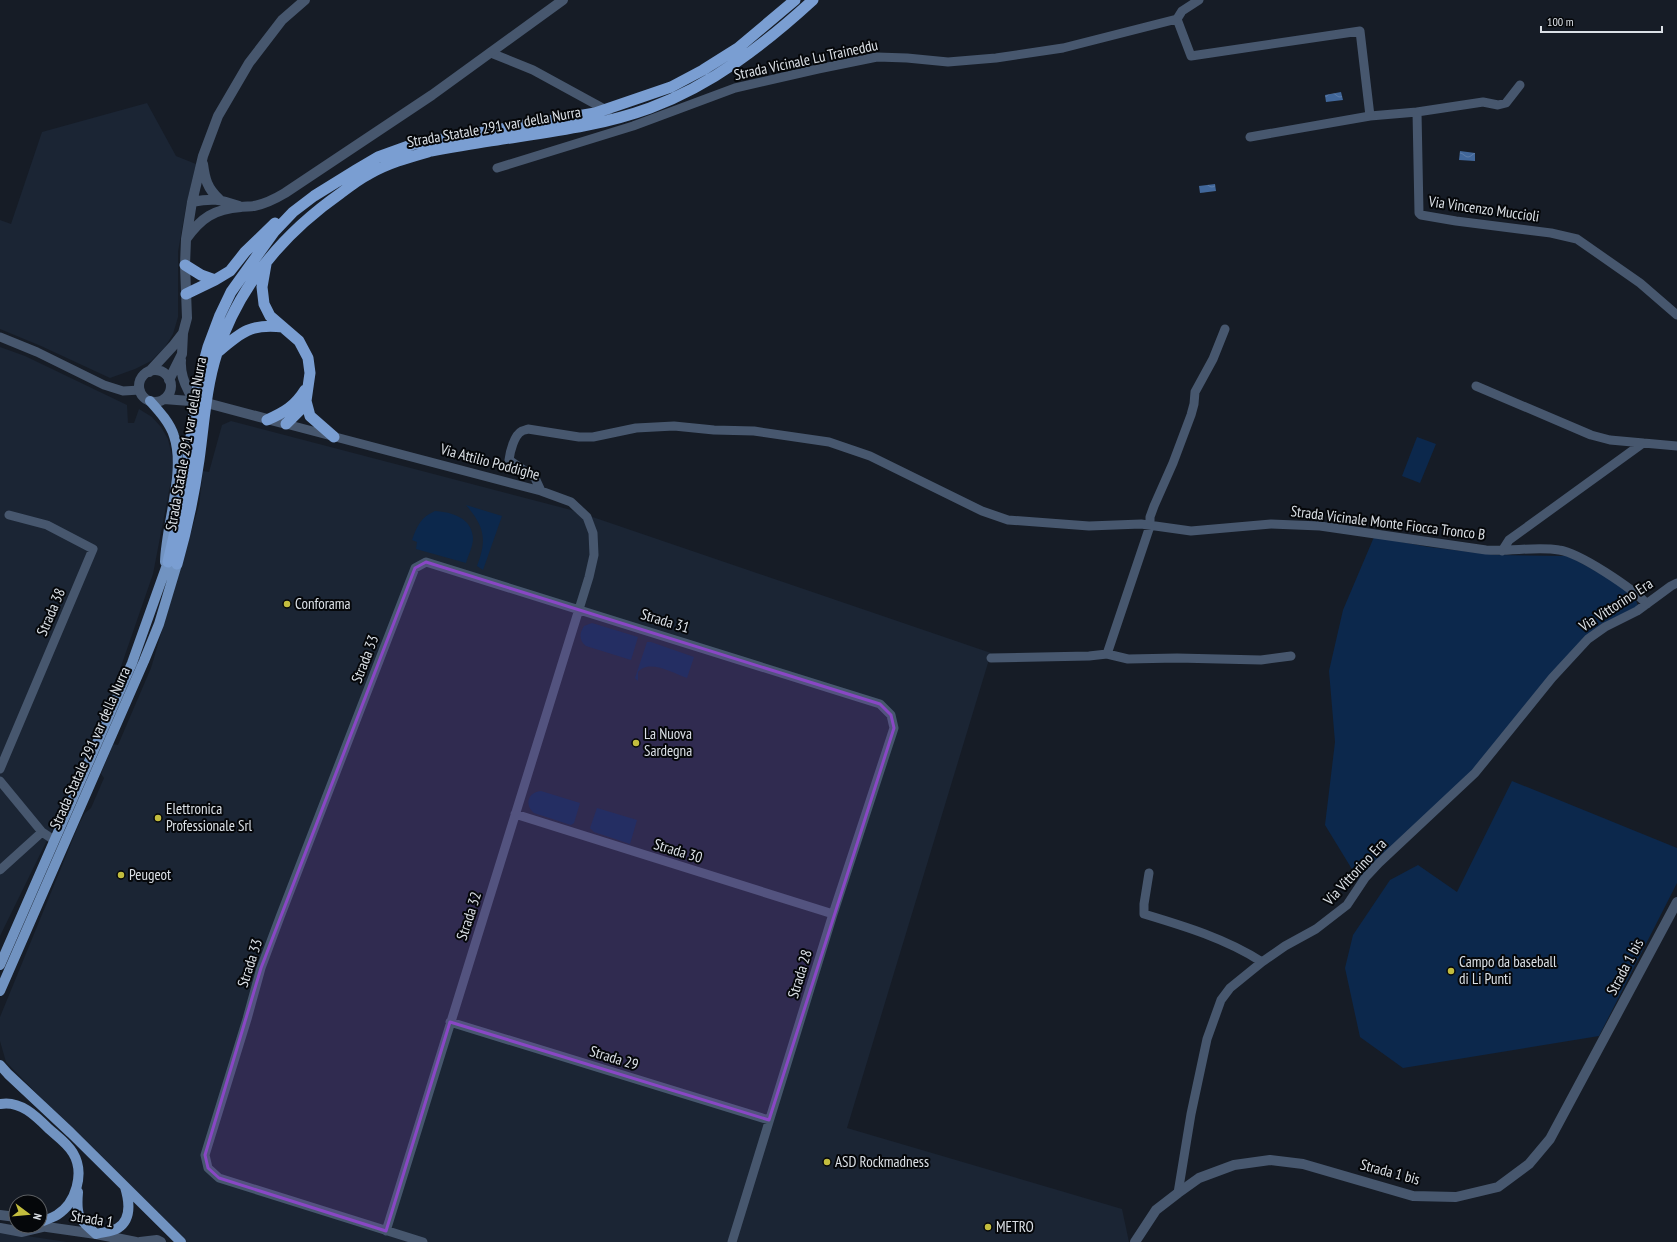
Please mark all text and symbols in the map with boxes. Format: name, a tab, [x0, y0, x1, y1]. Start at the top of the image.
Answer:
scale bar	[1541, 8, 1662, 34]
text: 100 m	[1547, 14, 1574, 29]
street label: Strada Vicinale Lu Traineddu	[732, 35, 880, 84]
street label: Strada Statale 291 var della Nurra	[406, 102, 582, 151]
street label: Via Vincenzo Muccioli	[1427, 191, 1541, 226]
street label: Strada Statale 291 var della Nurra	[161, 356, 210, 532]
street label: Via Attilio Poddighe	[437, 439, 542, 484]
street label: Strada Vicinale Monte Fiocca Tronco B	[1290, 501, 1486, 544]
street label: Via Vittorino Era	[1574, 574, 1656, 636]
street label: Strada 38	[32, 585, 69, 638]
place label: Conforama	[295, 594, 351, 613]
marker: Conforama	[282, 599, 292, 609]
street label: Strada 31	[639, 604, 692, 637]
street label: Strada 33	[347, 632, 382, 685]
street label: Strada Statale 291 var della Nurra	[45, 664, 134, 832]
place label: La Nuova Sardegna	[644, 724, 692, 760]
marker: La Nuova Sardegna	[631, 738, 641, 748]
place label: Elettronica Professionale Srl	[166, 799, 253, 835]
marker: Elettronica Professionale Srl	[153, 813, 163, 823]
street label: Strada 30	[652, 834, 705, 867]
street label: Via Vittorino Era	[1318, 834, 1390, 910]
place label: Peugeot	[129, 865, 171, 884]
marker: Peugeot	[116, 870, 126, 880]
street label: Strada 32	[452, 889, 485, 942]
street label: Strada 1 bis	[1602, 935, 1647, 998]
street label: Strada 33	[233, 936, 266, 989]
street label: Strada 28	[783, 947, 816, 1000]
place label: Campo da baseball di Li Punti	[1459, 952, 1557, 988]
marker: Campo da baseball di Li Punti	[1446, 966, 1456, 976]
street label: Strada 29	[588, 1041, 641, 1074]
place label: ASD Rockmadness	[835, 1152, 929, 1171]
street label: Strada 1 bis	[1358, 1154, 1422, 1189]
marker: ASD Rockmadness	[822, 1157, 832, 1167]
north arrow	[8, 1194, 48, 1234]
street label: Strada 1	[69, 1206, 115, 1231]
text: N	[30, 1212, 45, 1222]
place label: METRO	[996, 1217, 1034, 1236]
marker: METRO	[983, 1222, 993, 1232]

